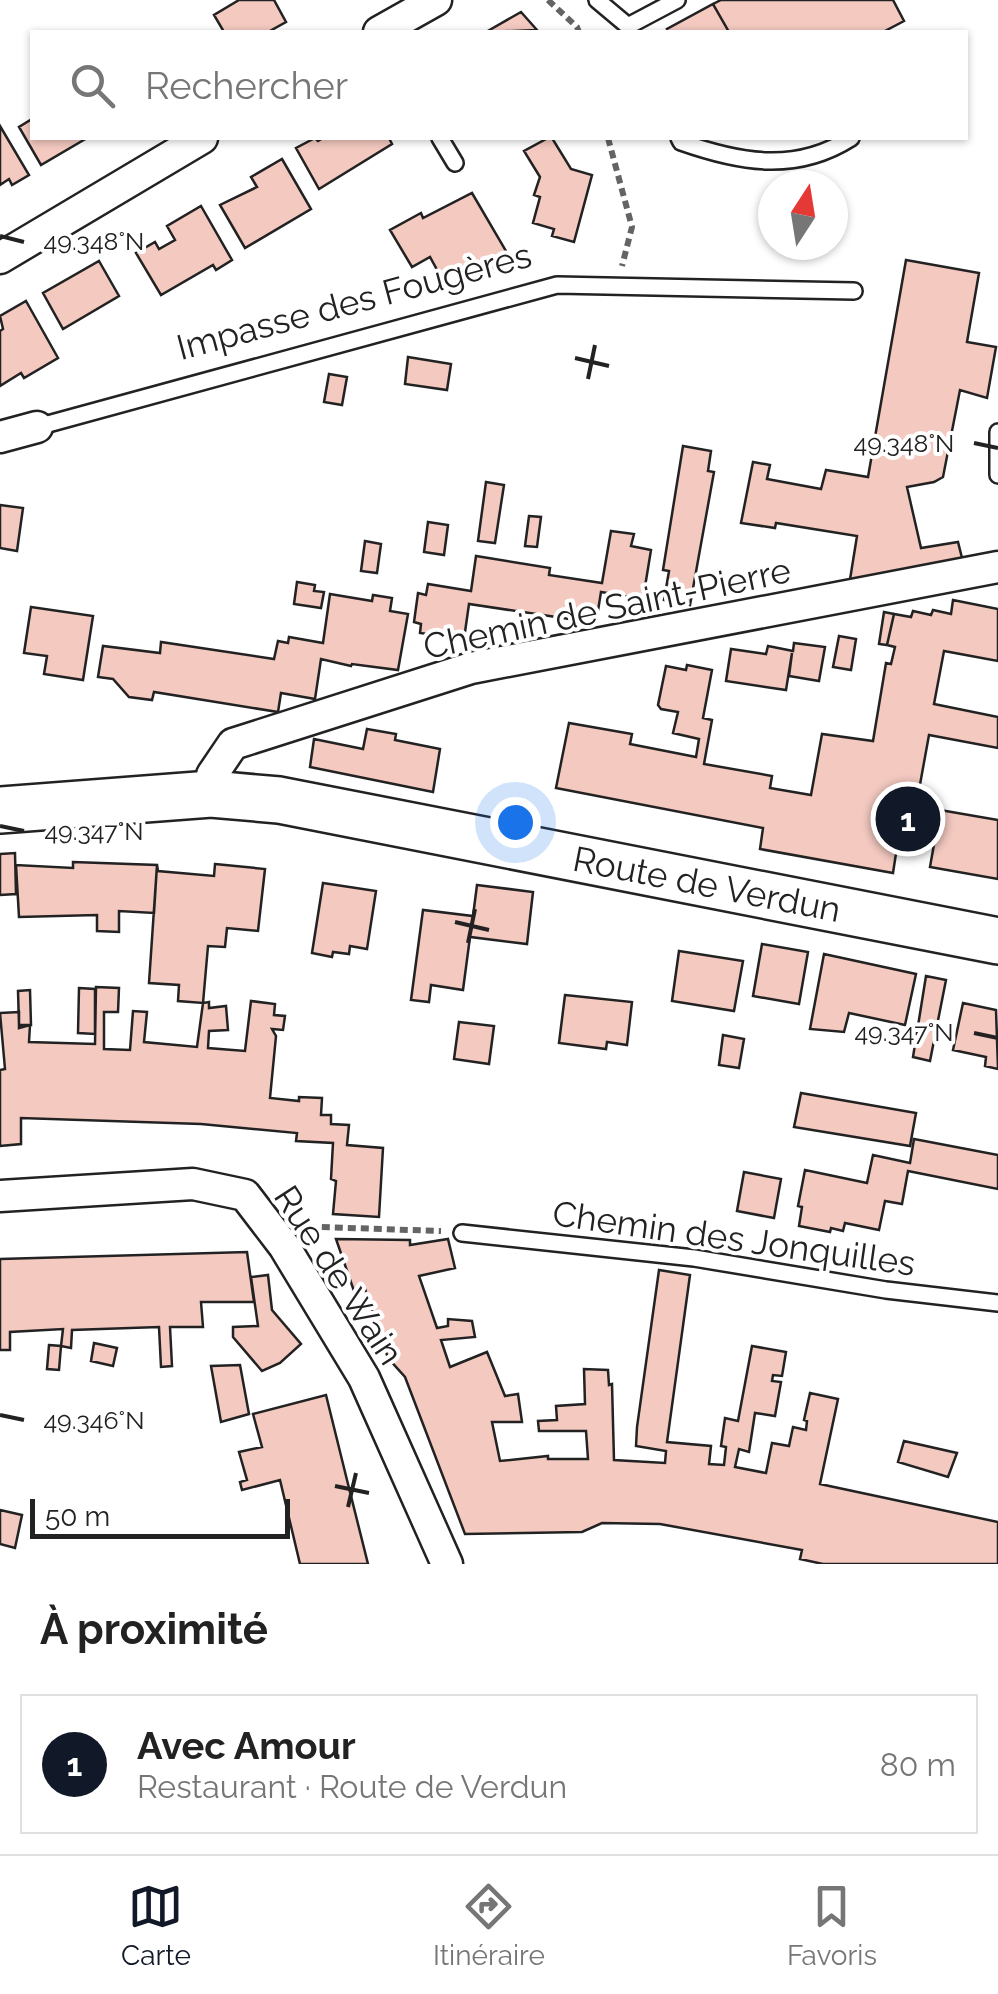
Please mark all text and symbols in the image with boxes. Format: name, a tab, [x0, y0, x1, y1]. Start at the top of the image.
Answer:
search box	[30, 30, 968, 140]
icon: search	[65, 58, 120, 113]
text: Rechercher	[145, 63, 348, 108]
north arrow	[758, 170, 848, 260]
text: 49.348°N	[44, 226, 144, 256]
street label: Impasse des Fougères	[172, 234, 536, 368]
text: 49.348°N	[854, 428, 954, 458]
street label: Chemin de Saint-Pierre	[420, 549, 794, 667]
pin: 1	[876, 782, 940, 856]
your location	[490, 797, 541, 848]
text: 49.347°N	[44, 816, 144, 846]
street label: Route de Verdun	[570, 838, 844, 930]
text: 49.347°N	[854, 1017, 954, 1047]
street label: Rue de Wain	[266, 1178, 412, 1372]
street label: Chemin des Jonquilles	[550, 1192, 918, 1284]
text: 49.346°N	[43, 1405, 145, 1435]
scale bar	[30, 1494, 290, 1538]
text: 50 m	[45, 1500, 110, 1533]
text: À proximité	[40, 1605, 268, 1654]
text: Avec Amour	[137, 1723, 356, 1768]
text: 1	[67, 1746, 82, 1783]
text: 80 m	[880, 1746, 956, 1783]
text: Restaurant · Route de Verdun	[137, 1768, 567, 1805]
tab: Carte	[121, 1879, 191, 1972]
tab: Itinéraire	[433, 1879, 545, 1972]
tab: Favoris	[787, 1879, 877, 1972]

